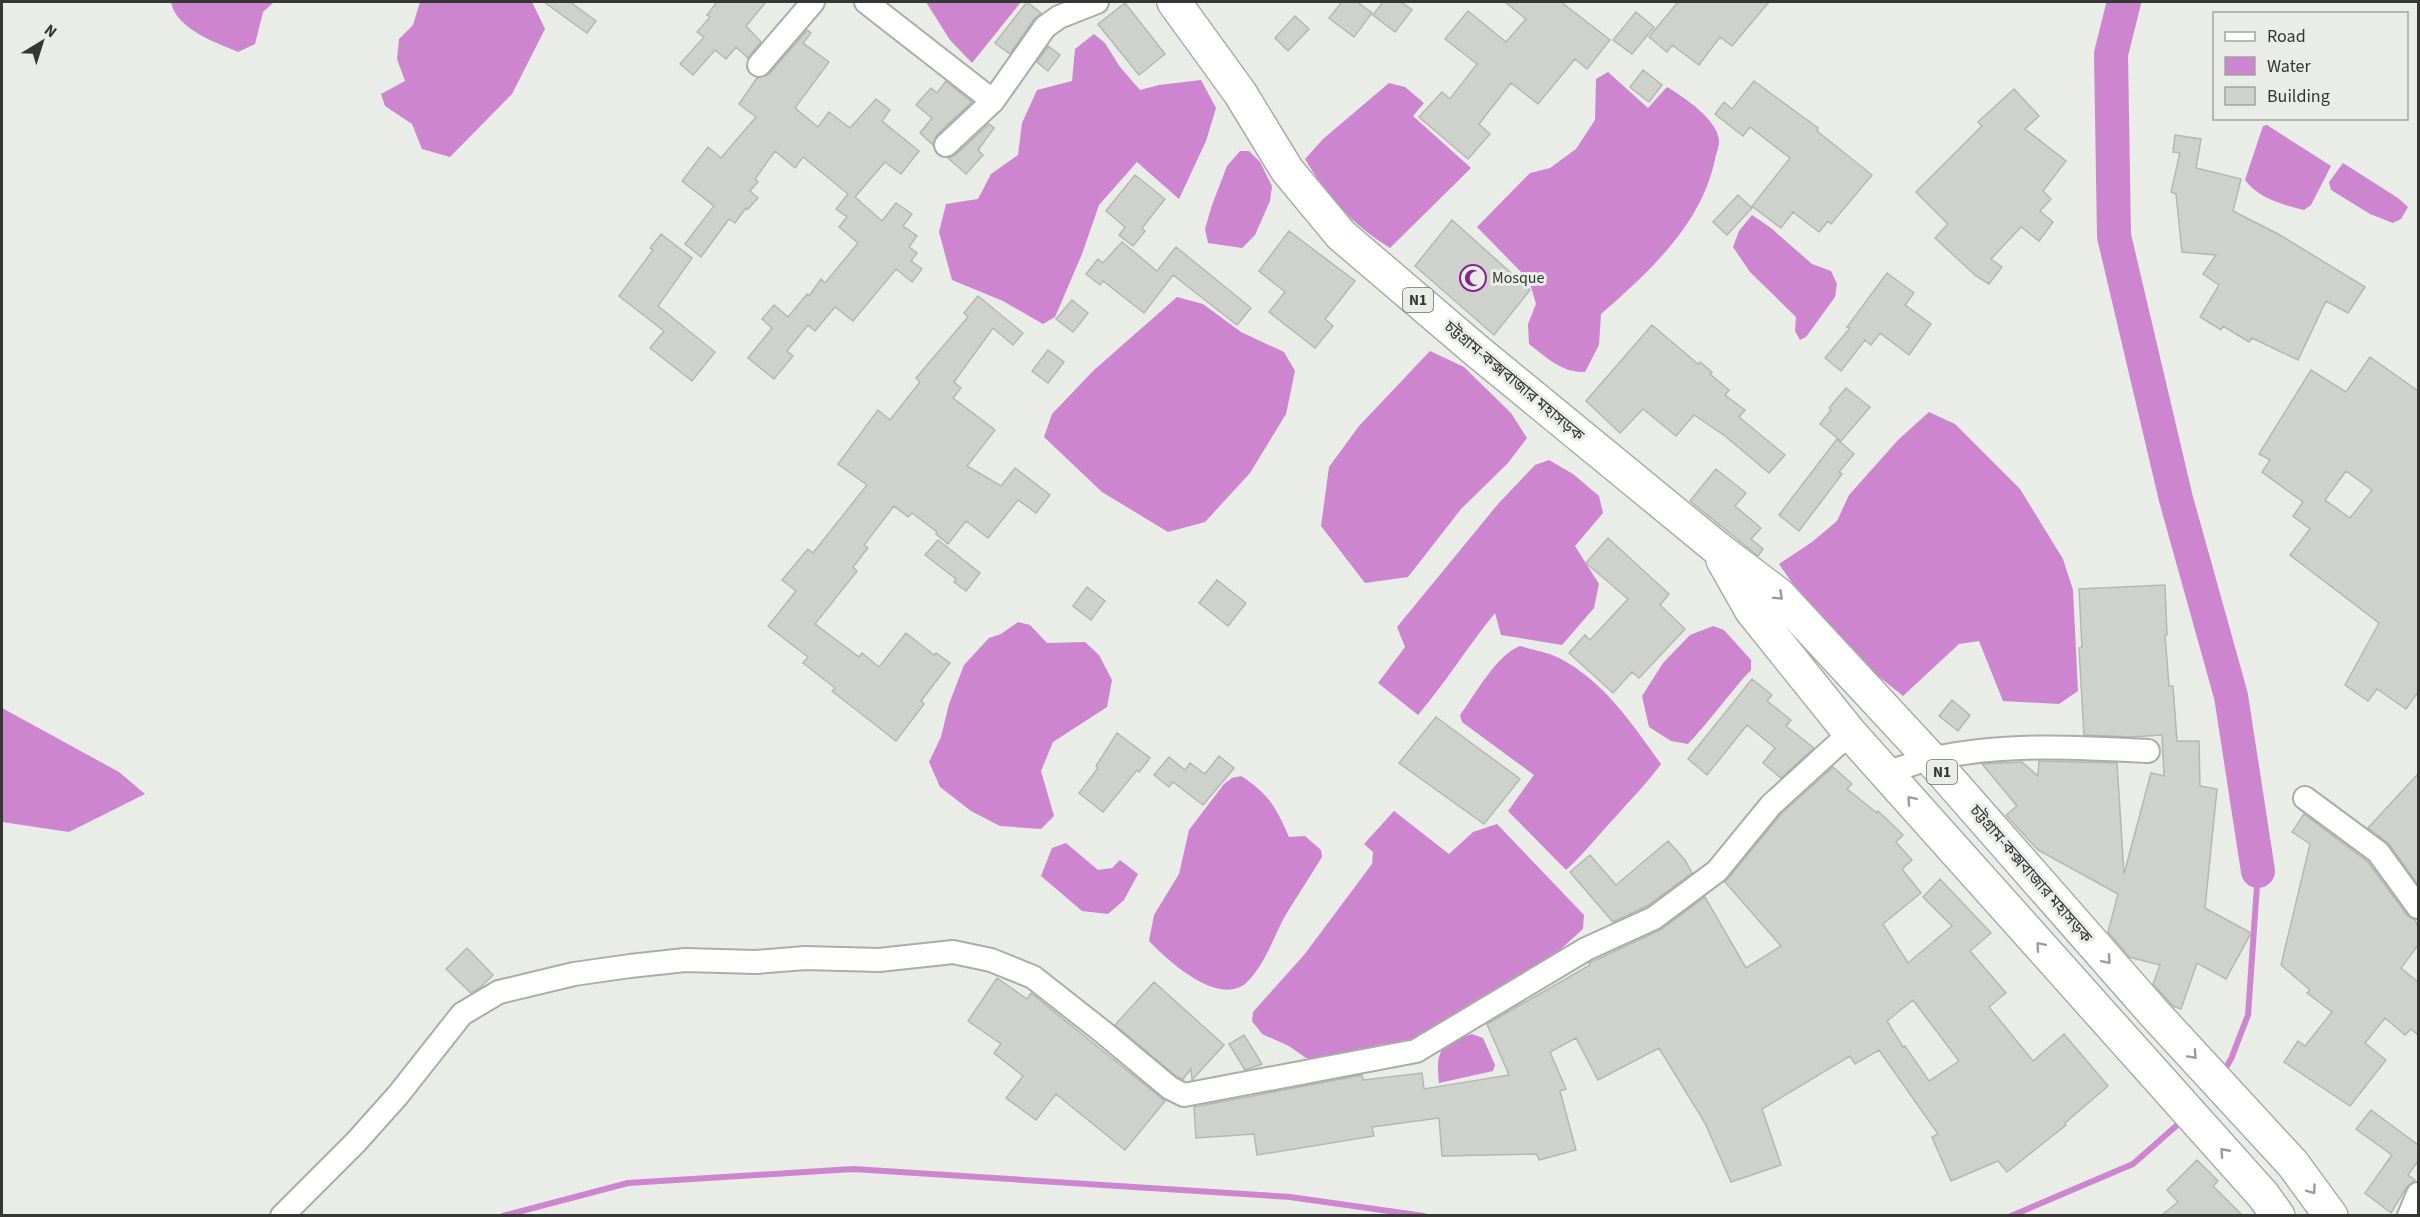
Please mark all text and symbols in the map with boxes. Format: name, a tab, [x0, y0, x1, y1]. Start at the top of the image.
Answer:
north arrow	[12, 12, 72, 72]
legend	[2213, 12, 2408, 120]
text: N	[40, 19, 62, 43]
text: Road	[2267, 24, 2306, 49]
text: Water	[2267, 54, 2311, 79]
text: Building	[2267, 84, 2330, 109]
mosque icon: Mosque	[1458, 263, 1488, 293]
place label: Mosque	[1492, 267, 1545, 289]
road number: N1	[1403, 288, 1433, 312]
street label: চট্টগ্রাম-কক্সবাজার মহাসড়ক	[1439, 315, 1589, 447]
one-way arrow	[1773, 589, 1783, 600]
road number: N1	[1927, 760, 1957, 784]
one-way arrow	[1907, 796, 1918, 807]
street label: চট্টগ্রাম-কক্সবাজার মহাসড়ক	[1964, 799, 2098, 949]
one-way arrow	[2036, 942, 2047, 953]
one-way arrow	[2100, 953, 2111, 963]
one-way arrow	[2185, 1048, 2196, 1059]
one-way arrow	[2220, 1148, 2231, 1159]
one-way arrow	[2305, 1183, 2316, 1194]

